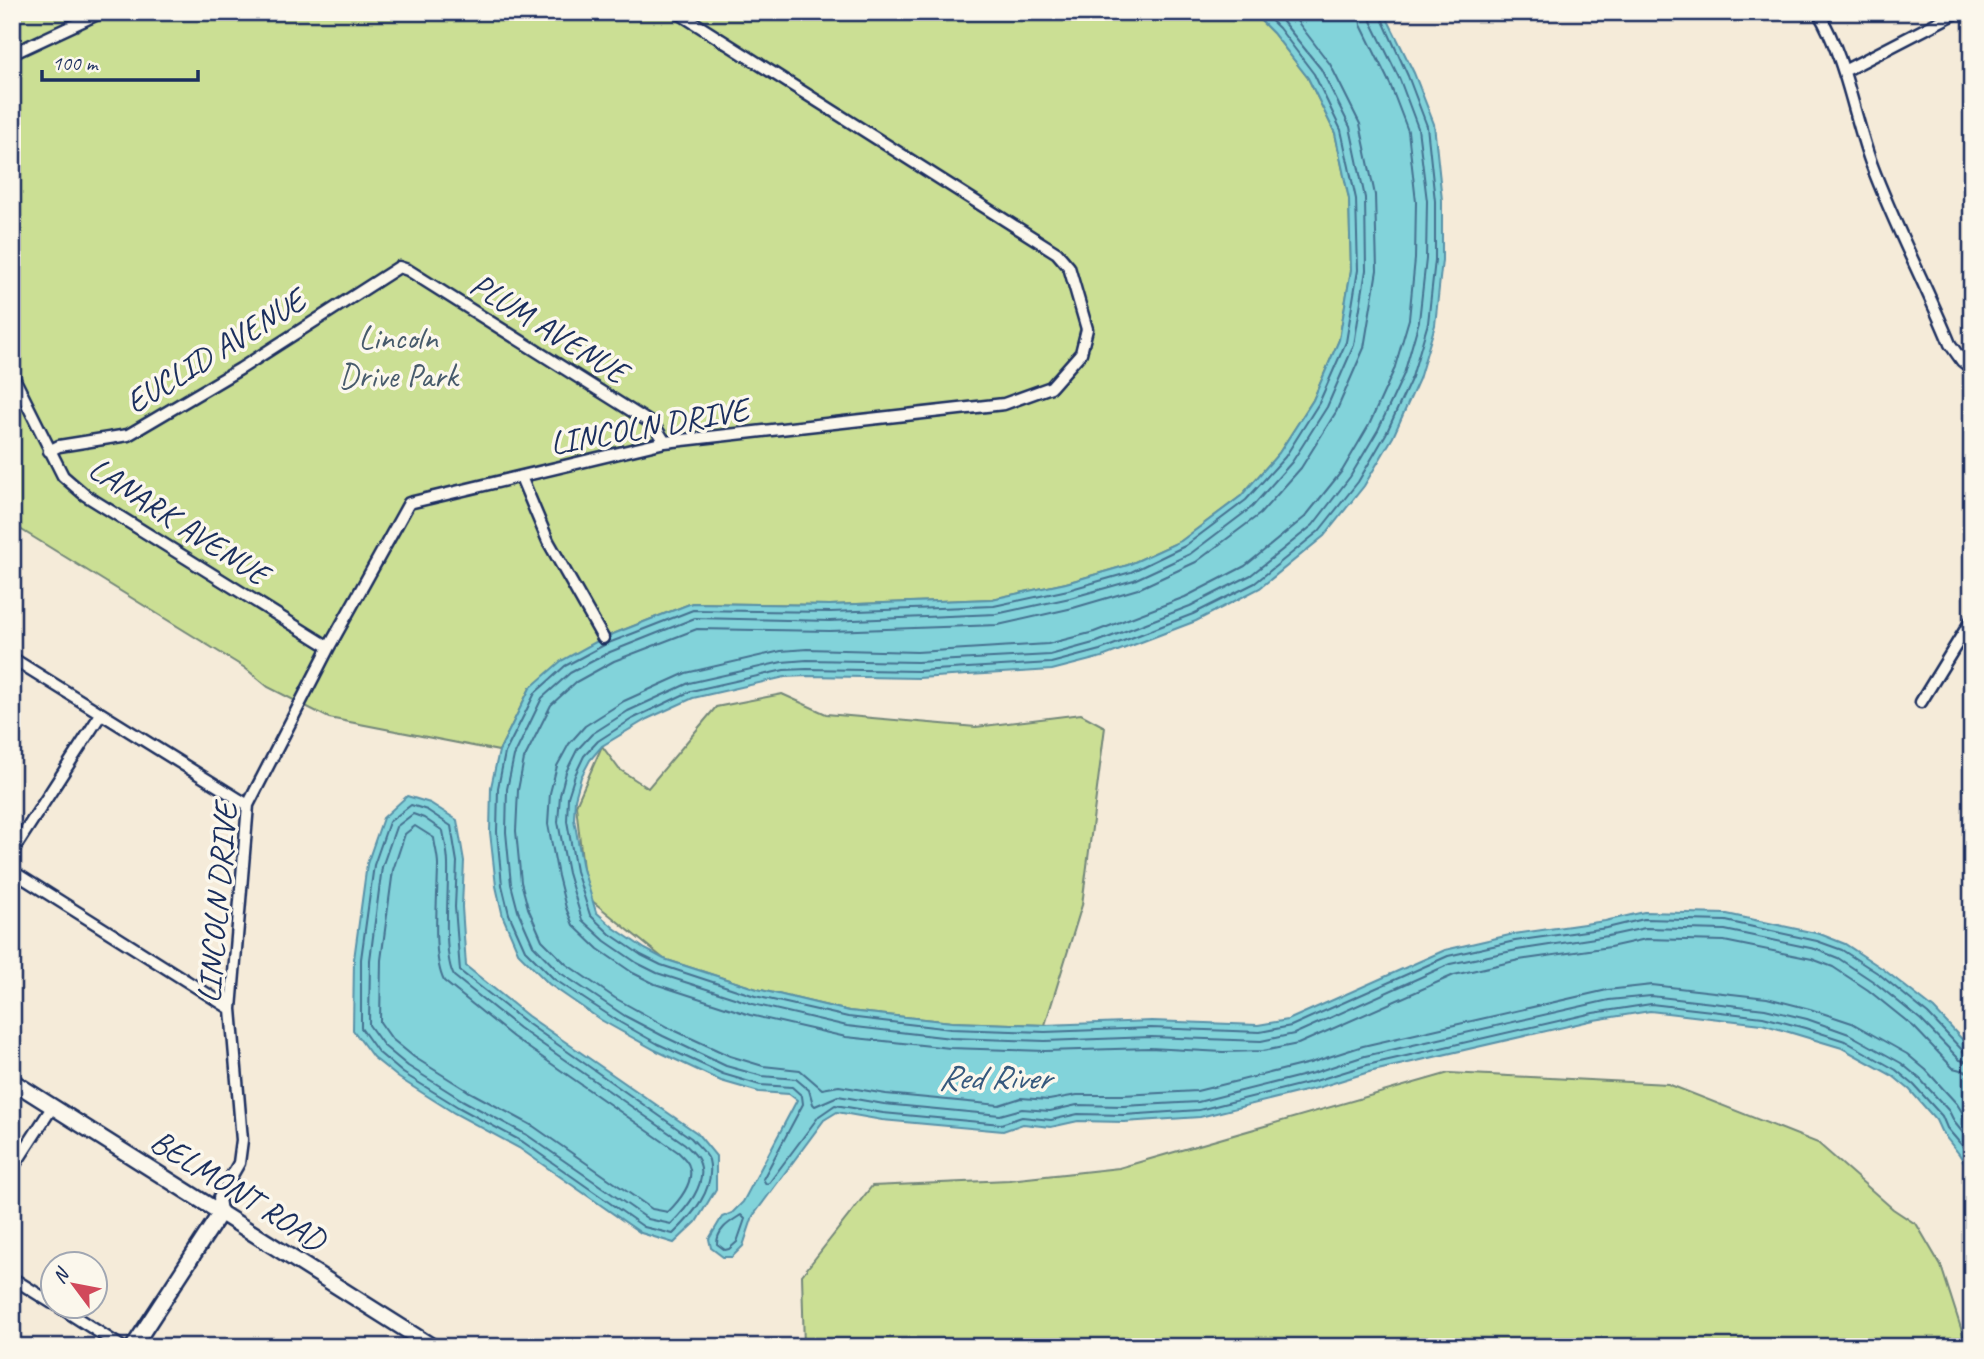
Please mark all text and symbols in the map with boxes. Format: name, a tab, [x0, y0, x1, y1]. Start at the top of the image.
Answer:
scale bar	[42, 38, 198, 82]
text: 100 m	[52, 50, 99, 76]
street label: PLUM AVENUE	[463, 263, 639, 395]
street label: EUCLID AVENUE	[117, 277, 316, 423]
park label: Lincoln Drive Park	[339, 317, 460, 397]
street label: LINCOLN DRIVE	[547, 387, 756, 464]
street label: LANARK AVENUE	[81, 447, 280, 597]
street label: LINCOLN DRIVE	[187, 797, 247, 1005]
water label: Red River	[938, 1055, 1055, 1100]
street label: BELMONT ROAD	[143, 1120, 336, 1262]
north arrow	[38, 1250, 108, 1320]
text: N	[47, 1262, 75, 1288]

